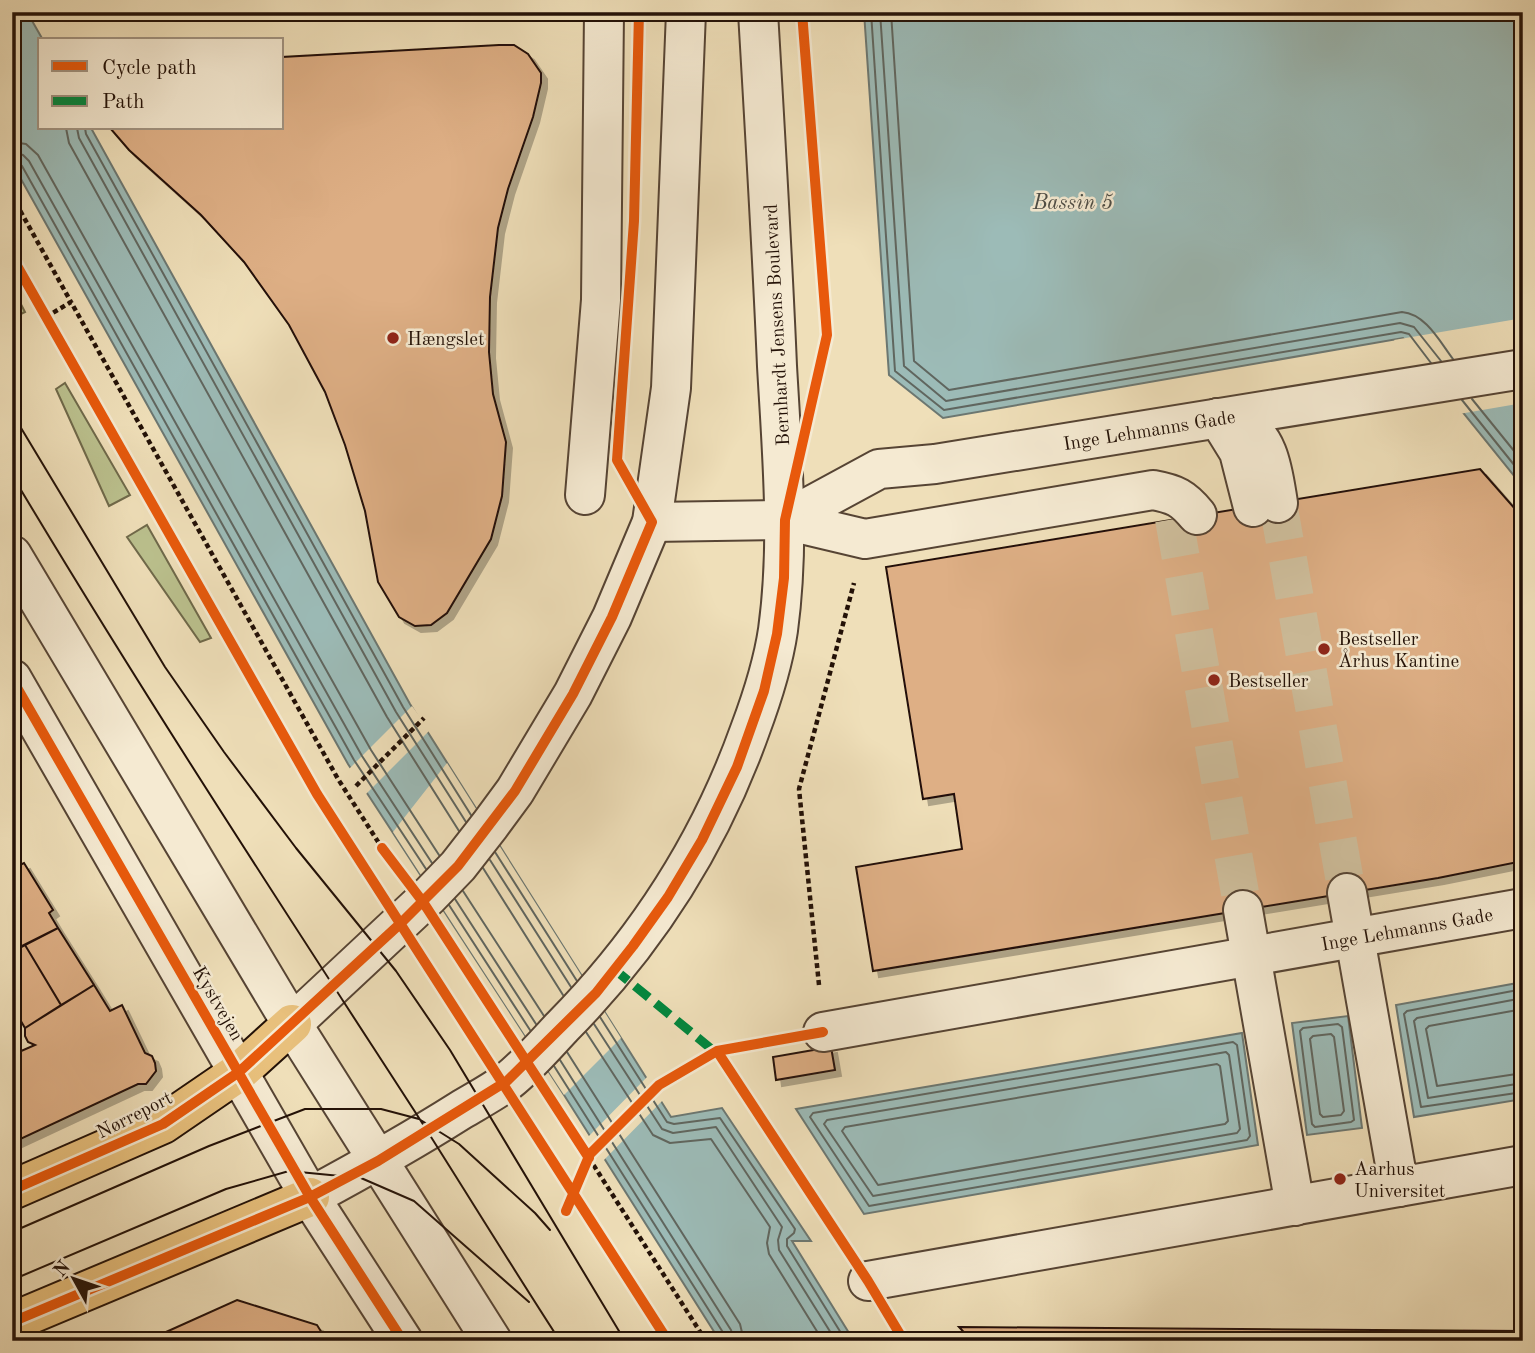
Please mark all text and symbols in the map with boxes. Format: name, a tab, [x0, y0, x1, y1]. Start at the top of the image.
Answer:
legend	[38, 38, 284, 130]
text: Cycle path	[102, 58, 197, 79]
text: Path	[102, 92, 145, 113]
water label: Bassin 5	[1032, 193, 1114, 214]
street label: Bernhardt Jensens Boulevard	[763, 203, 794, 446]
marker: Hængslet	[385, 330, 401, 346]
place label: Hængslet	[407, 331, 485, 350]
street label: Inge Lehmanns Gade	[1062, 409, 1237, 455]
place label: Bestseller Århus Kantine	[1338, 631, 1459, 672]
marker: Bestseller Århus Kantine	[1316, 641, 1332, 657]
marker: Bestseller	[1206, 672, 1222, 688]
place label: Bestseller	[1228, 673, 1309, 692]
street label: Inge Lehmanns Gade	[1320, 906, 1495, 956]
street label: Kystvejen	[188, 964, 246, 1045]
street label: Nørreport	[94, 1089, 176, 1143]
place label: Aarhus Universitet	[1354, 1161, 1445, 1202]
marker: Aarhus Universitet	[1332, 1171, 1348, 1187]
north arrow	[38, 1244, 108, 1314]
text: N	[51, 1258, 75, 1281]

